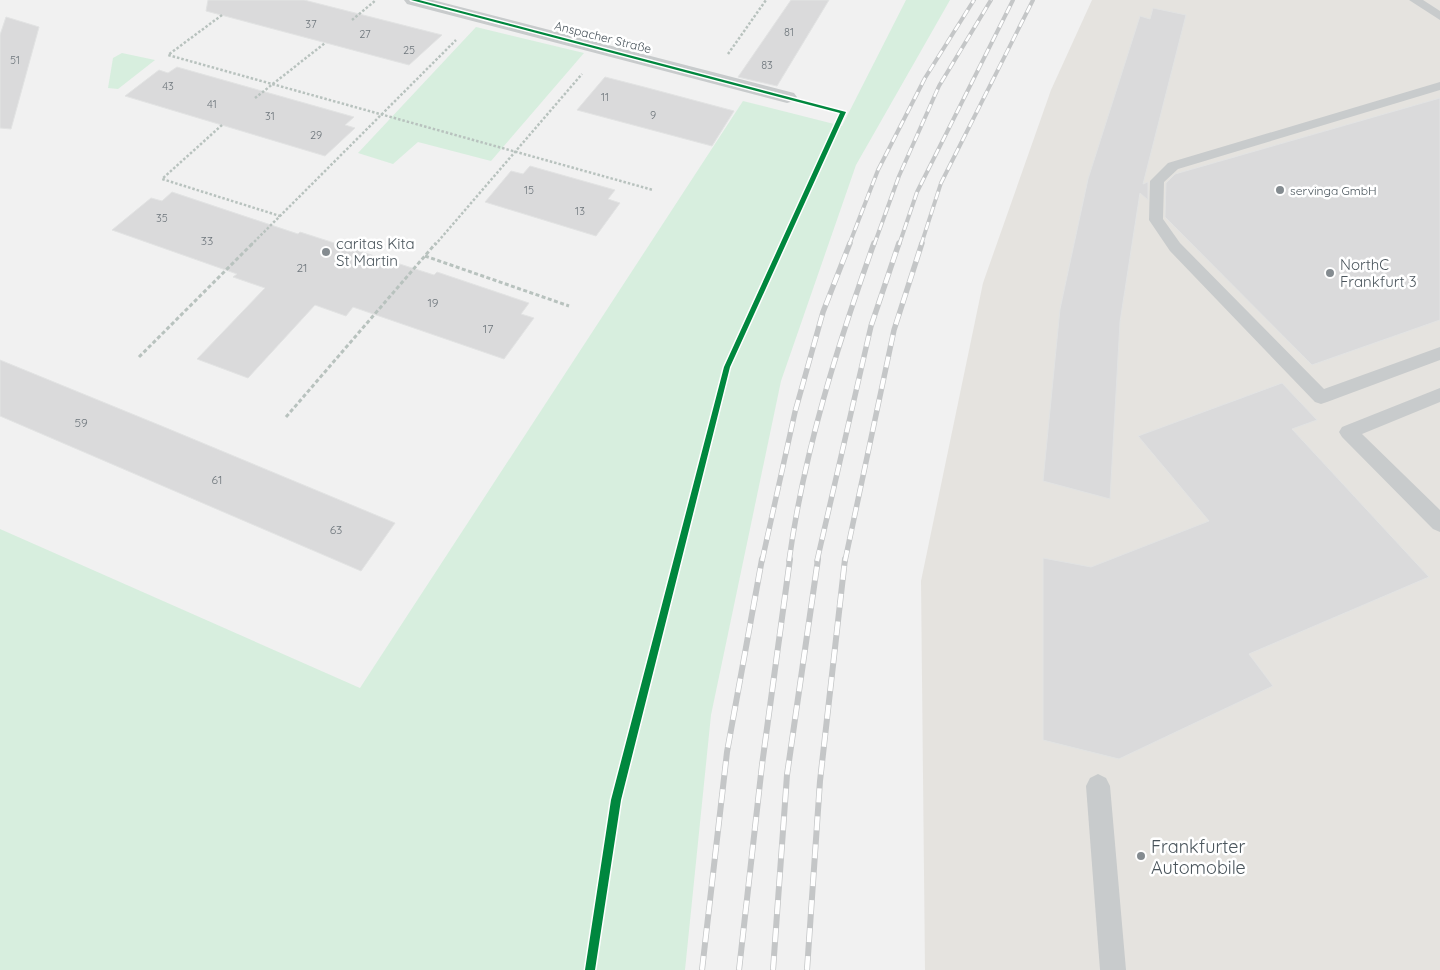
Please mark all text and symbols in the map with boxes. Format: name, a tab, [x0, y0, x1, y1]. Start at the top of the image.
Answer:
house number: 37	[305, 17, 317, 31]
street label: Anspacher Straße	[553, 18, 653, 56]
house number: 81	[784, 25, 794, 39]
house number: 27	[359, 27, 371, 41]
house number: 25	[403, 43, 415, 57]
house number: 51	[10, 53, 20, 67]
house number: 83	[761, 58, 773, 72]
house number: 43	[162, 79, 174, 93]
house number: 11	[601, 90, 609, 104]
house number: 41	[207, 97, 217, 111]
house number: 9	[650, 108, 656, 122]
house number: 31	[265, 109, 275, 123]
house number: 29	[310, 128, 322, 142]
house number: 15	[524, 183, 534, 197]
place label: servinga GmbH	[1290, 183, 1377, 198]
marker: servinga GmbH	[1274, 184, 1286, 196]
house number: 13	[575, 204, 585, 218]
house number: 35	[156, 211, 168, 225]
house number: 33	[201, 233, 213, 248]
place label: caritas Kita St Martin	[336, 234, 415, 270]
marker: caritas Kita St Martin	[320, 246, 332, 258]
place label: NorthC Frankfurt 3	[1340, 255, 1417, 291]
house number: 21	[296, 260, 308, 275]
marker: NorthC Frankfurt 3	[1324, 267, 1336, 279]
house number: 19	[427, 295, 439, 310]
house number: 17	[483, 321, 493, 336]
house number: 59	[74, 415, 88, 430]
house number: 61	[212, 472, 222, 487]
house number: 63	[330, 522, 342, 537]
place label: Frankfurter Automobile	[1151, 835, 1246, 879]
marker: Frankfurter Automobile	[1135, 850, 1147, 862]

